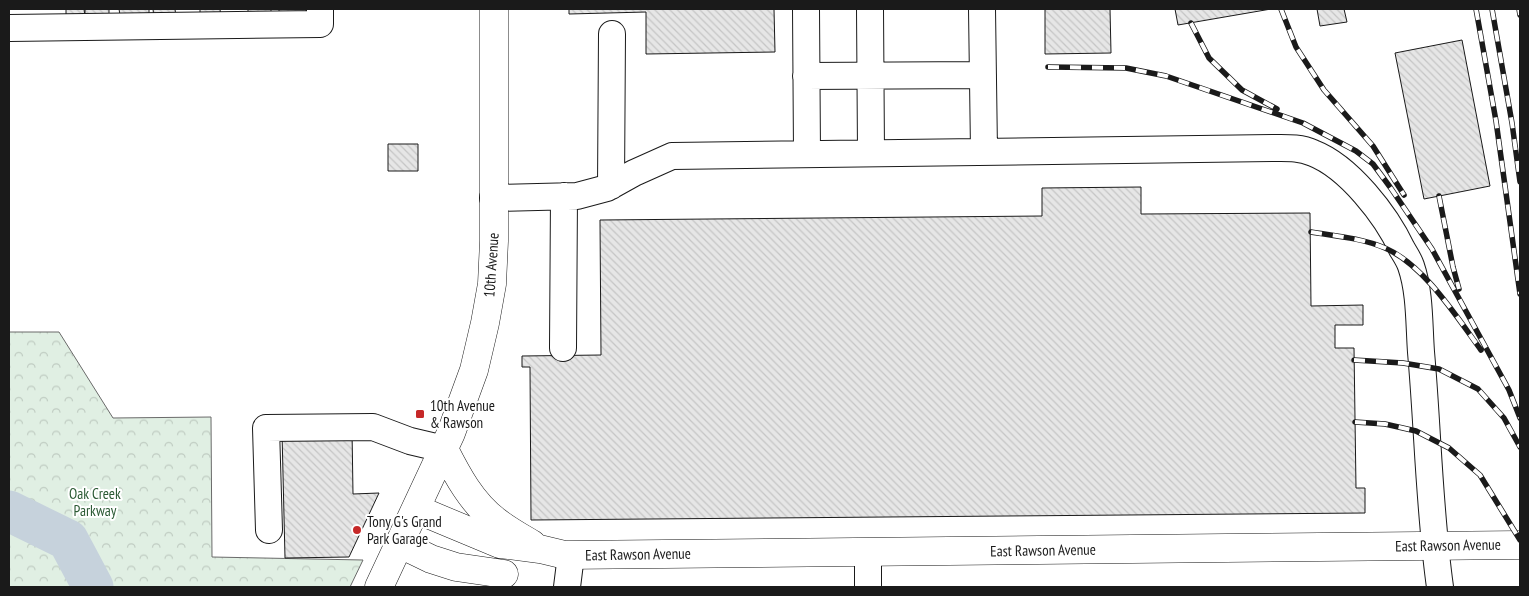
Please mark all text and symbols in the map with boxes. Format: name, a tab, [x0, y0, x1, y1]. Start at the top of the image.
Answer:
street label: 10th Avenue	[479, 232, 503, 298]
place label: 10th Avenue & Rawson	[430, 396, 495, 432]
marker: 10th Avenue & Rawson	[414, 408, 426, 420]
park label: Oak Creek Parkway	[69, 484, 121, 520]
place label: Tony G's Grand Park Garage	[367, 512, 442, 548]
marker: Tony G's Grand Park Garage	[351, 524, 363, 536]
street label: East Rawson Avenue	[1395, 535, 1501, 555]
street label: East Rawson Avenue	[990, 540, 1096, 560]
street label: East Rawson Avenue	[585, 544, 691, 564]

